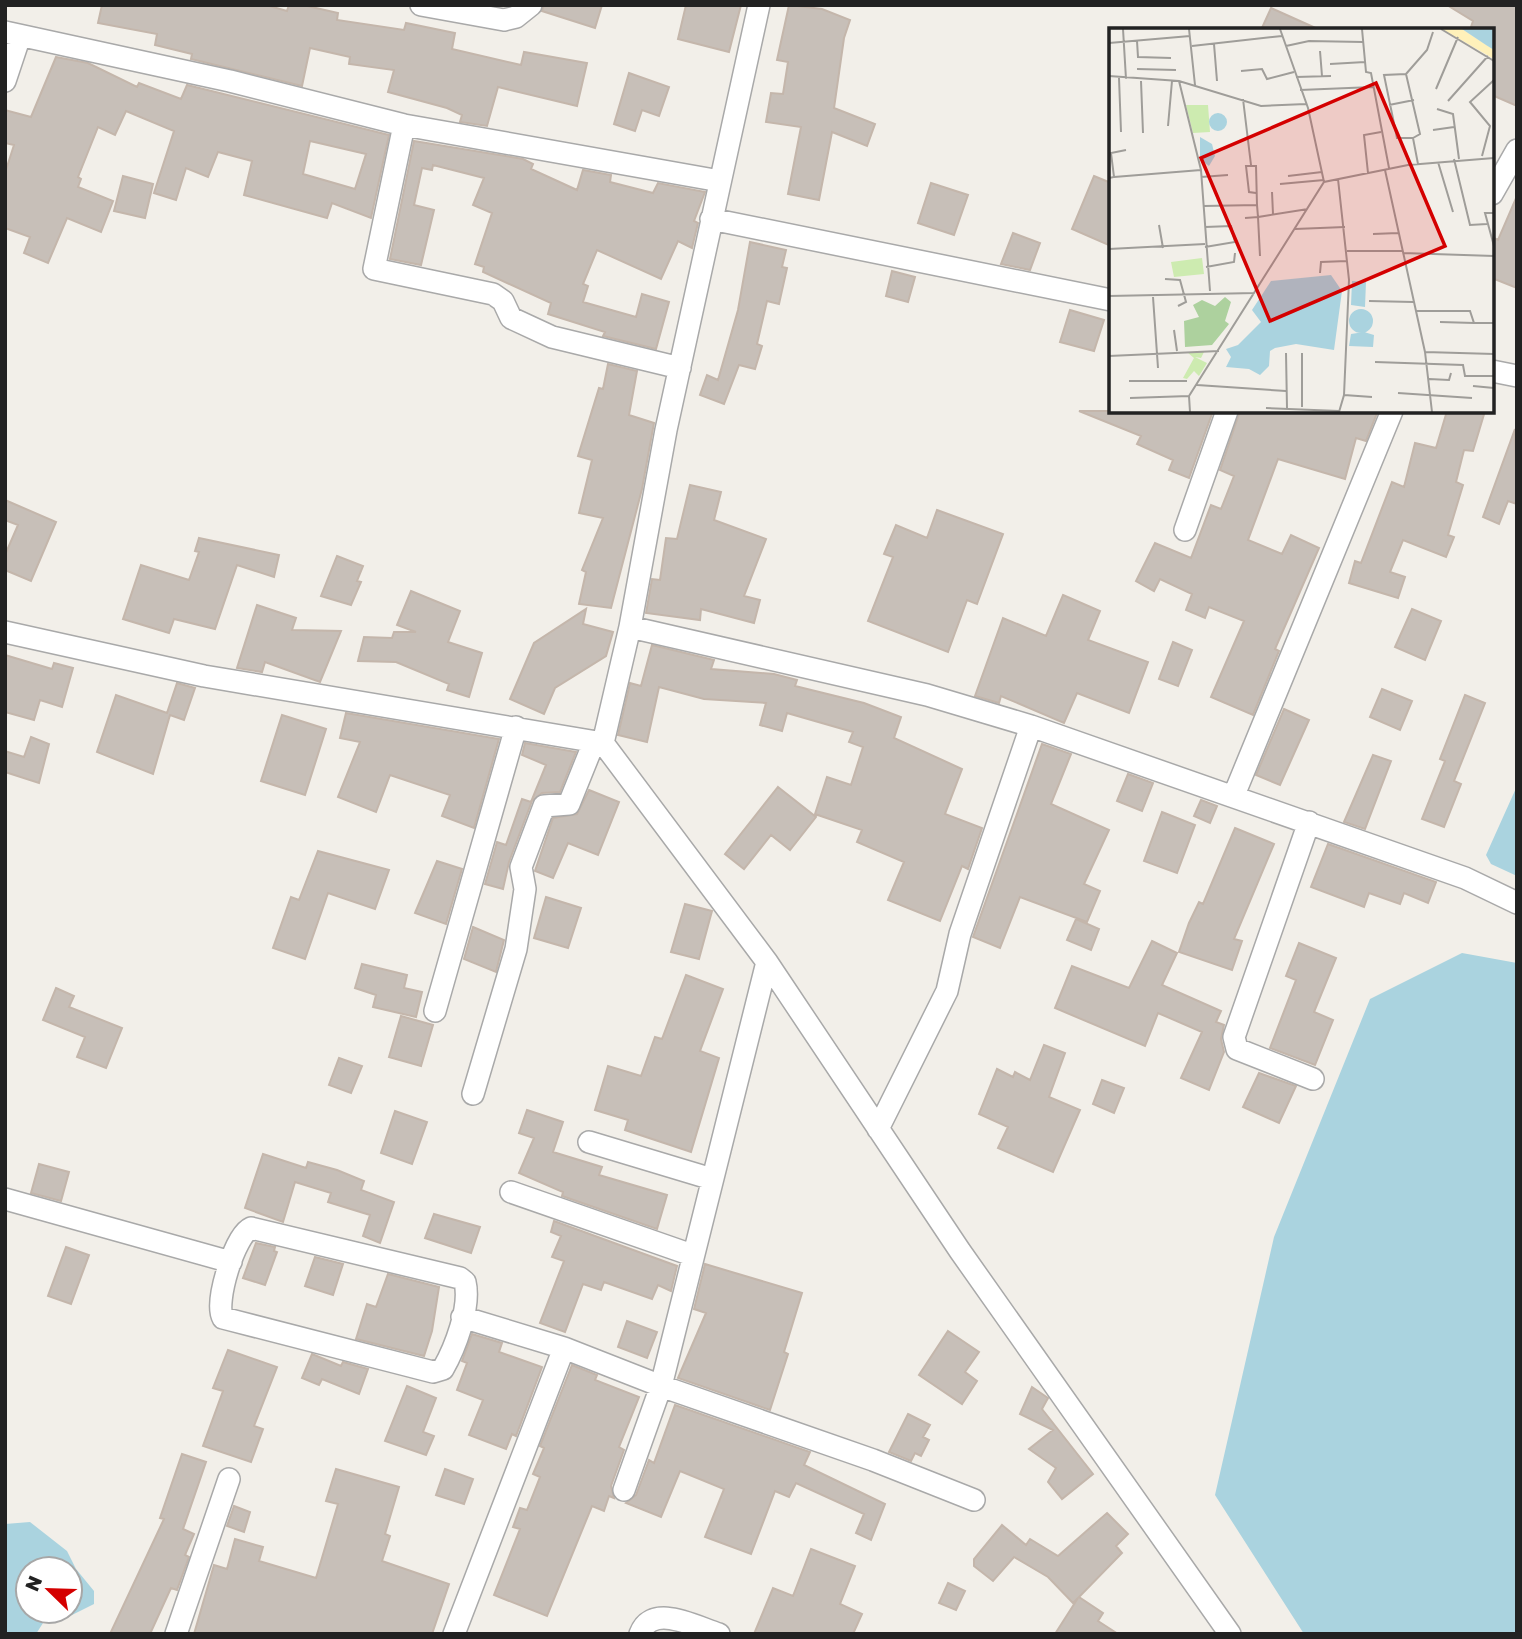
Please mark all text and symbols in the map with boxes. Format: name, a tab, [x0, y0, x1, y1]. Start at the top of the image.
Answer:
inset map	[1109, 28, 1494, 413]
north arrow	[14, 1555, 84, 1625]
text: N	[19, 1572, 46, 1594]

